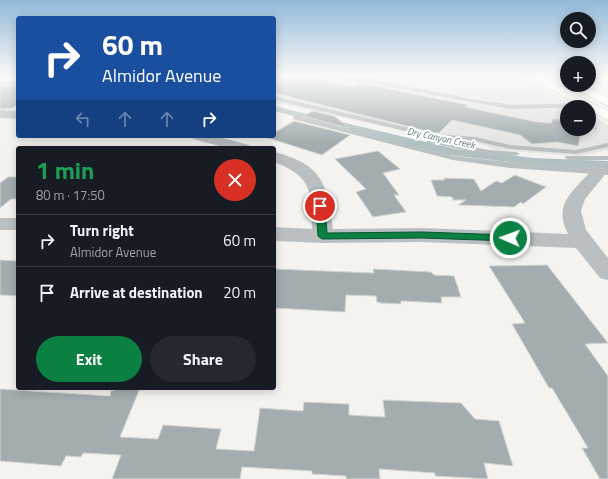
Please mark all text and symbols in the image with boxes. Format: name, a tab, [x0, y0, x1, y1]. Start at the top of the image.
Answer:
map controls	[560, 12, 596, 136]
button: search	[560, 12, 596, 48]
text: 60 m	[102, 23, 163, 66]
icon: right	[36, 32, 88, 84]
button: +	[560, 56, 596, 92]
text: Almidor Avenue	[102, 62, 221, 89]
button: −	[560, 100, 596, 136]
icon: left	[72, 108, 94, 130]
icon: ahead	[114, 108, 136, 130]
icon: ahead	[156, 108, 178, 130]
icon: right	[198, 108, 220, 130]
water label: Dry Canyon Creek	[406, 123, 478, 153]
text: 1 min	[36, 152, 94, 188]
button: close	[214, 159, 256, 201]
text: 80 m · 17:50	[36, 185, 105, 205]
pin	[303, 189, 337, 223]
icon: arrive	[309, 195, 331, 217]
position arrow	[489, 217, 531, 259]
text: Turn right	[70, 219, 134, 242]
text: 60 m	[223, 229, 256, 252]
icon: right	[36, 230, 58, 252]
text: Almidor Avenue	[70, 242, 156, 262]
text: Arrive at destination	[70, 281, 203, 304]
text: 20 m	[223, 281, 256, 304]
icon: arrive	[36, 282, 58, 304]
button: Exit	[36, 336, 142, 382]
button: Share	[150, 336, 256, 382]

